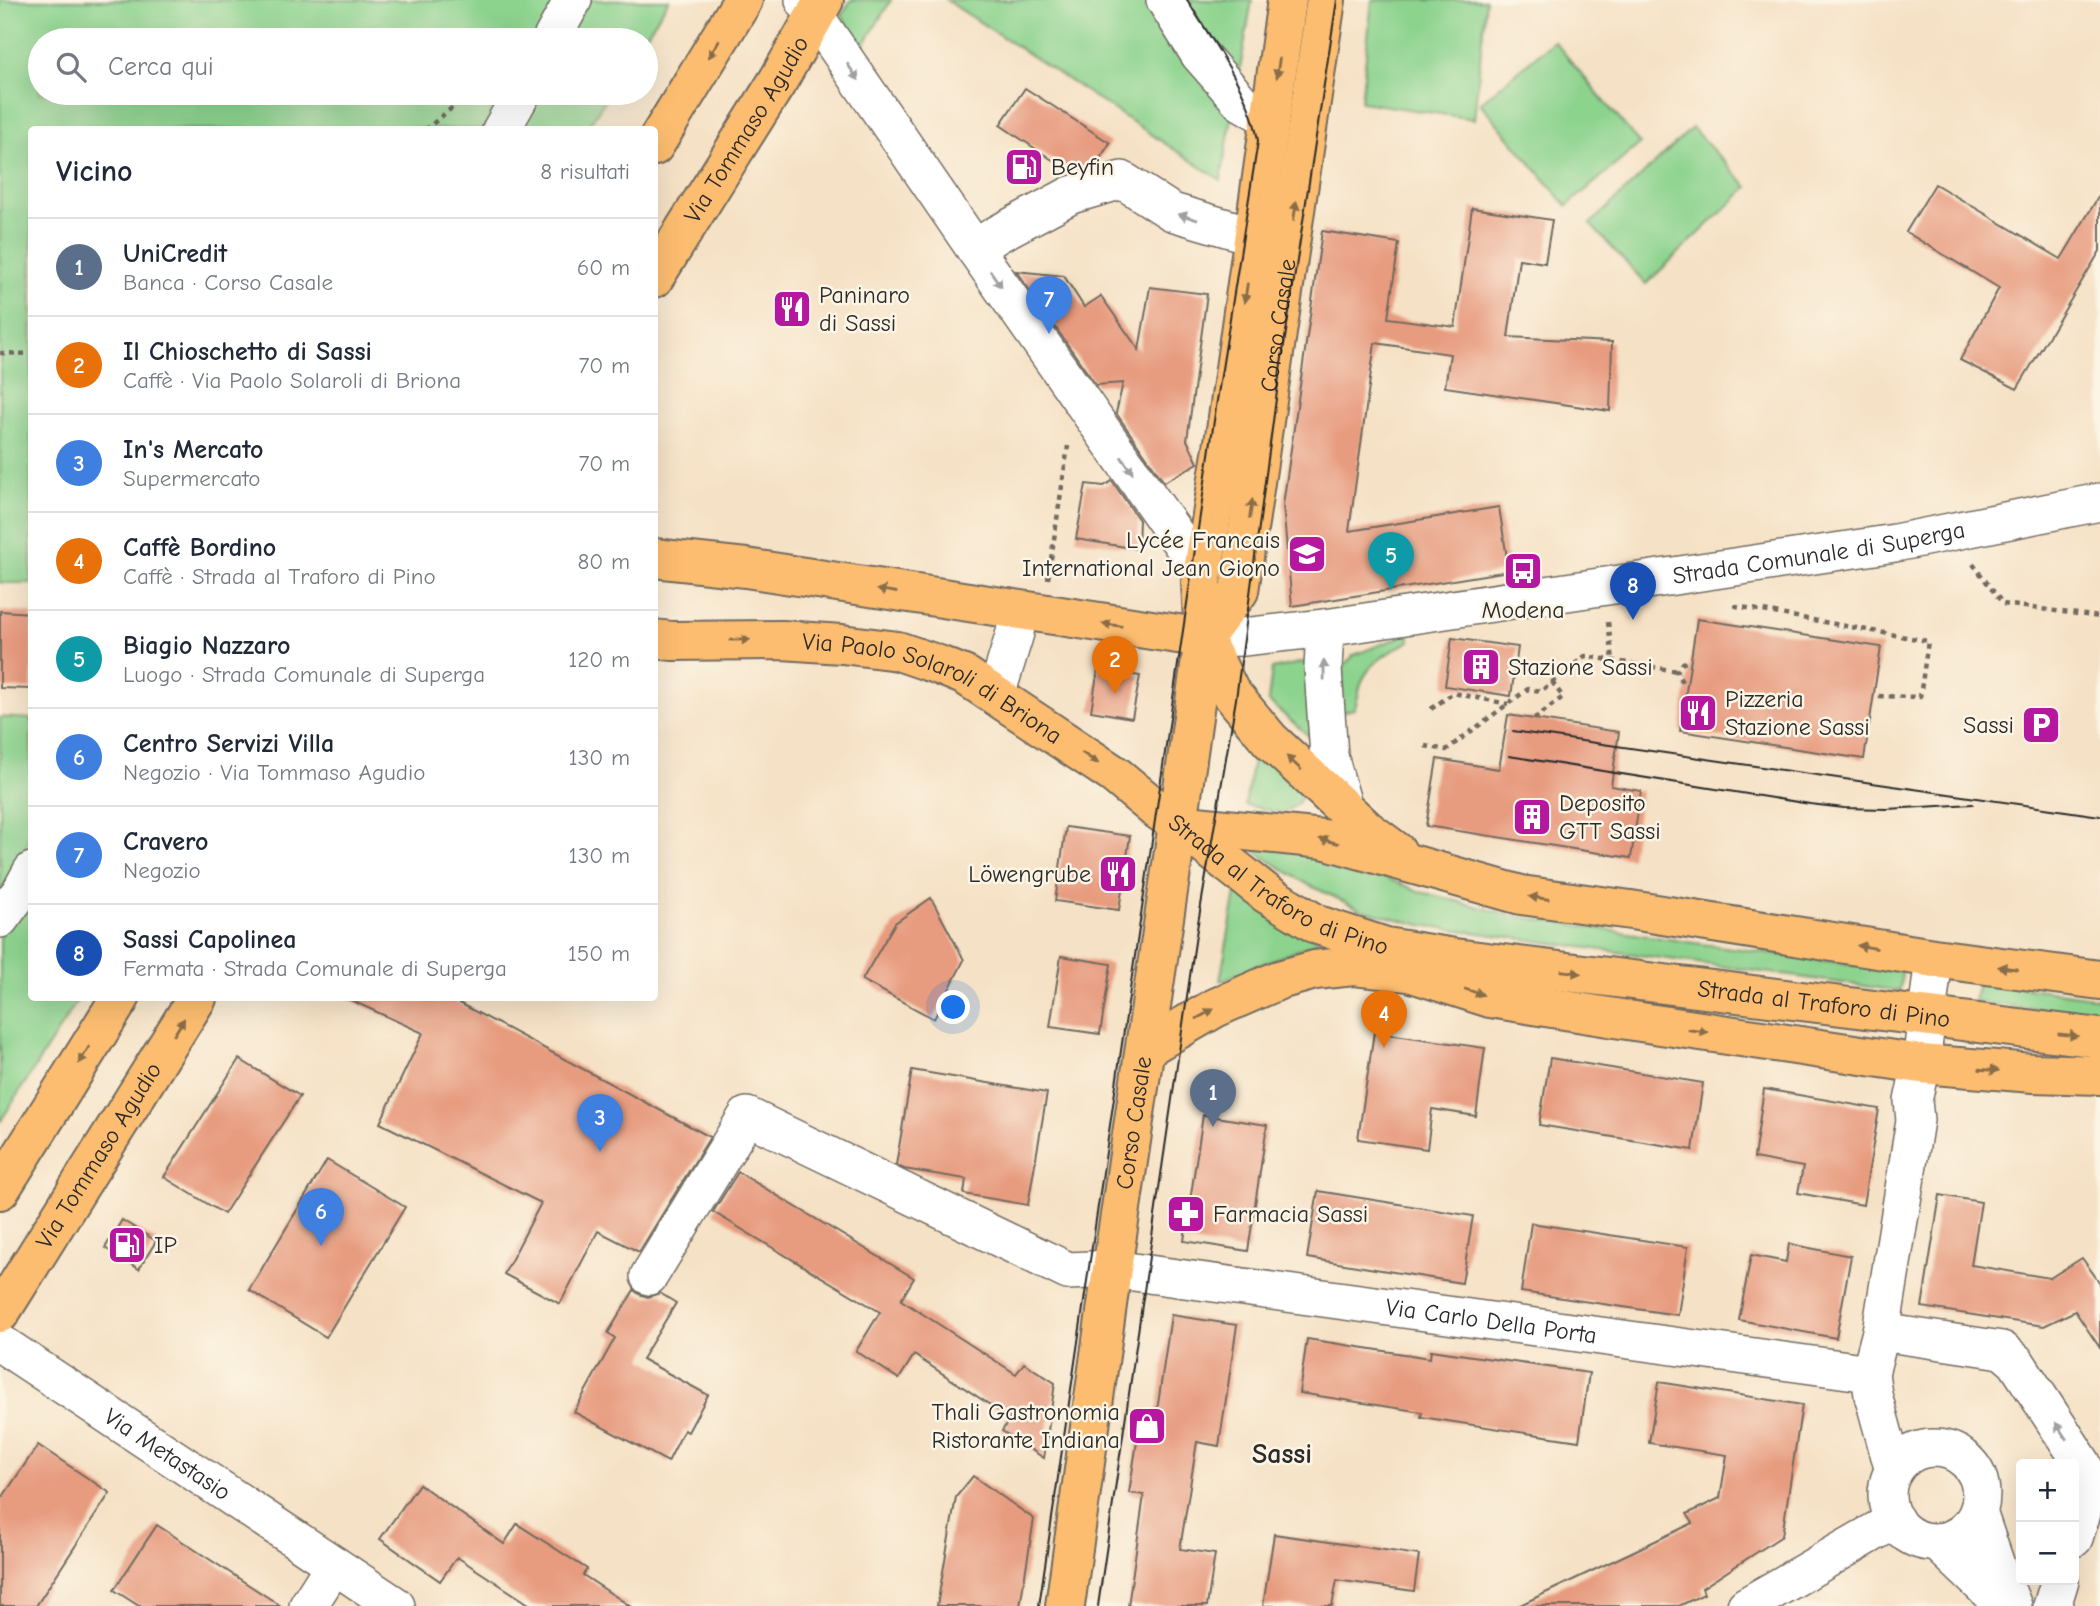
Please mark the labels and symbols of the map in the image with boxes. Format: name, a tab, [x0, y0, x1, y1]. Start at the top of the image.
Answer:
street label: Via Tommaso Agudio	[678, 31, 815, 228]
one-way arrow	[707, 39, 720, 58]
one-way arrow	[1272, 57, 1283, 79]
one-way arrow	[846, 63, 860, 81]
fuel station icon: Beyfin	[1003, 146, 1045, 188]
place label: Beyfin	[1051, 153, 1114, 181]
one-way arrow	[1289, 200, 1300, 222]
one-way arrow	[1178, 211, 1199, 221]
street label: Corso Casale	[1254, 257, 1302, 394]
one-way arrow	[989, 270, 1003, 288]
pin: 7	[1026, 276, 1072, 334]
place label: Paninaro di Sassi	[819, 281, 910, 337]
one-way arrow	[1240, 282, 1251, 304]
restaurant icon: Paninaro di Sassi	[771, 288, 813, 330]
one-way arrow	[1120, 456, 1134, 474]
one-way arrow	[1245, 498, 1256, 520]
street label: Strada Comunale di Superga	[1671, 515, 1967, 590]
place label: Lycée Francais International Jean Giono	[1022, 526, 1280, 582]
pin: 5	[1368, 532, 1414, 590]
school or university icon: Lycée Francais International Jean Giono	[1286, 533, 1328, 575]
bus stop icon: Modena	[1502, 550, 1544, 592]
pin: 8	[1610, 562, 1656, 620]
one-way arrow	[876, 585, 898, 596]
place label: Modena	[1481, 596, 1565, 624]
one-way arrow	[1101, 619, 1123, 630]
street label: Via Paolo Solaroli di Briona	[801, 627, 1067, 750]
one-way arrow	[729, 635, 751, 646]
pin: 2	[1092, 636, 1138, 694]
building icon: Stazione Sassi	[1460, 646, 1502, 688]
place label: Stazione Sassi	[1508, 653, 1653, 681]
one-way arrow	[1318, 659, 1330, 681]
place label: Pizzeria Stazione Sassi	[1725, 685, 1870, 741]
restaurant icon: Pizzeria Stazione Sassi	[1677, 692, 1719, 734]
parking icon: Sassi	[2020, 704, 2062, 746]
place label: Sassi	[1963, 711, 2014, 739]
one-way arrow	[1080, 752, 1100, 765]
one-way arrow	[1286, 755, 1303, 771]
place label: Deposito GTT Sassi	[1559, 789, 1661, 845]
building icon: Deposito GTT Sassi	[1511, 796, 1553, 838]
street label: Strada al Traforo di Pino	[1163, 808, 1392, 961]
one-way arrow	[1318, 835, 1340, 846]
restaurant icon: Löwengrube	[1097, 853, 1139, 895]
place label: Löwengrube	[968, 860, 1091, 888]
one-way arrow	[1528, 892, 1550, 903]
one-way arrow	[1856, 941, 1878, 952]
one-way arrow	[1997, 962, 2019, 973]
one-way arrow	[1560, 967, 1582, 978]
street label: Strada al Traforo di Pino	[1696, 974, 1952, 1033]
one-way arrow	[1464, 988, 1485, 998]
your location	[936, 990, 970, 1024]
pin: 4	[1361, 990, 1407, 1048]
one-way arrow	[1195, 1008, 1215, 1020]
one-way arrow	[172, 1017, 185, 1037]
one-way arrow	[1687, 1026, 1709, 1037]
one-way arrow	[2057, 1030, 2079, 1041]
one-way arrow	[77, 1046, 90, 1065]
street label: Corso Casale	[1110, 1054, 1157, 1191]
street label: Via Tommaso Agudio	[30, 1057, 167, 1254]
one-way arrow	[1978, 1065, 2000, 1076]
pin: 1	[1190, 1069, 1236, 1127]
pin: 3	[577, 1094, 623, 1152]
pin: 6	[298, 1188, 344, 1246]
pharmacy icon: Farmacia Sassi	[1165, 1193, 1207, 1235]
place label: Farmacia Sassi	[1213, 1200, 1368, 1228]
fuel station icon: IP	[106, 1224, 148, 1266]
place label: IP	[154, 1231, 177, 1259]
street label: Via Carlo Della Porta	[1384, 1293, 1599, 1349]
place label: Thali Gastronomia Ristorante Indiana	[932, 1398, 1120, 1454]
street label: Via Metastasio	[99, 1402, 236, 1506]
shop icon: Thali Gastronomia Ristorante Indiana	[1126, 1405, 1168, 1447]
one-way arrow	[2055, 1421, 2068, 1440]
district label: Sassi	[1252, 1438, 1312, 1470]

